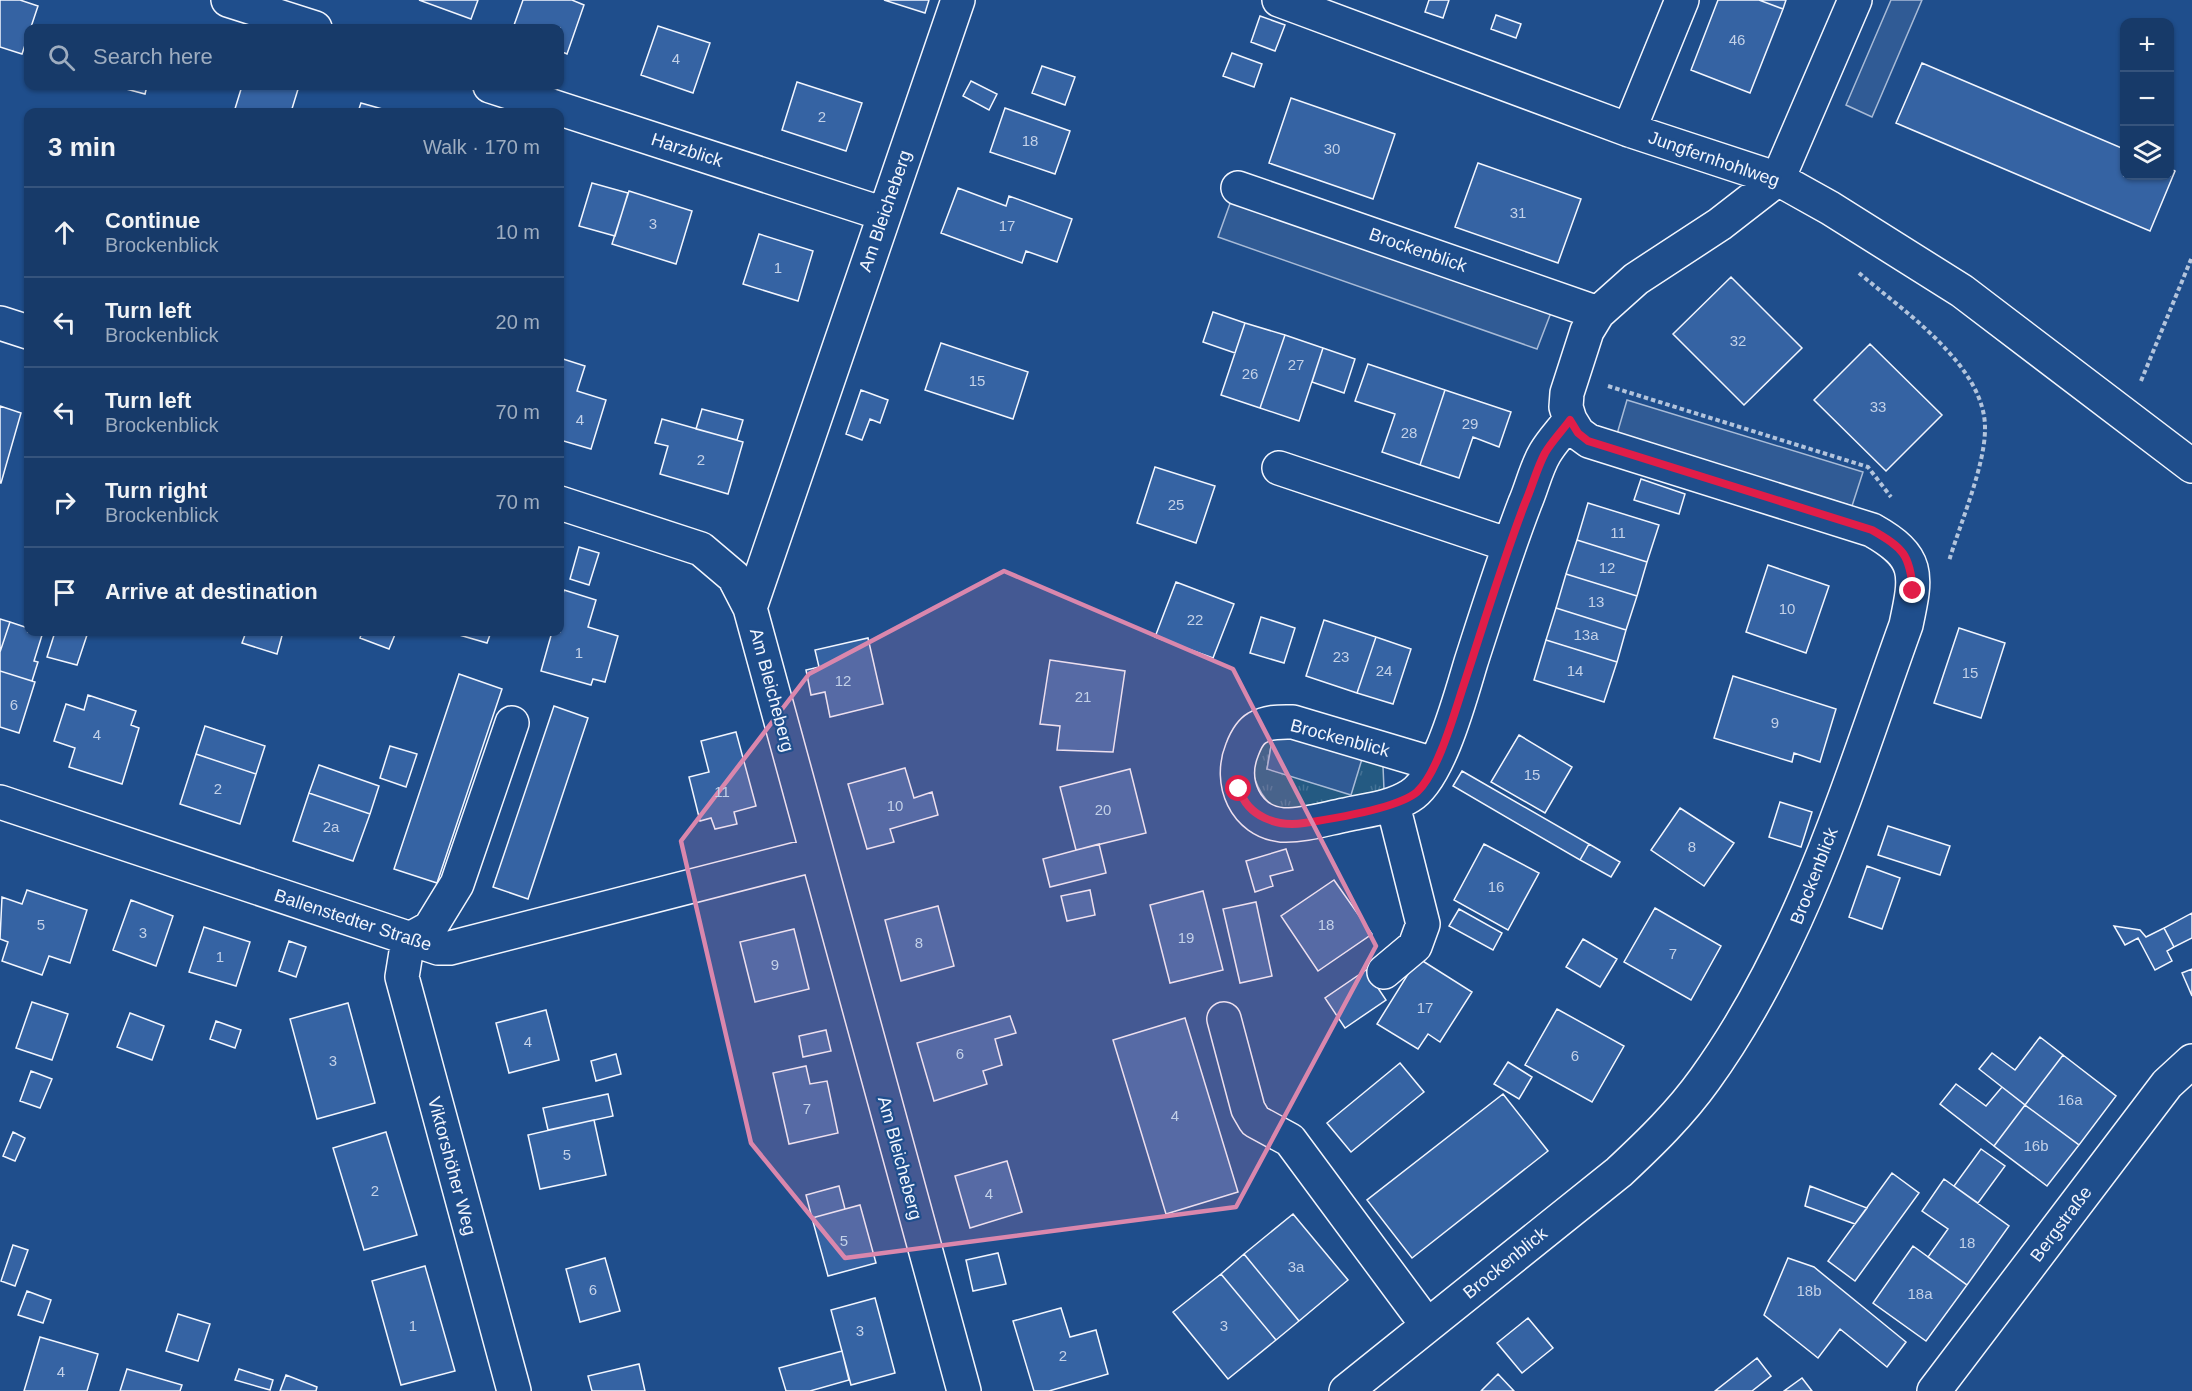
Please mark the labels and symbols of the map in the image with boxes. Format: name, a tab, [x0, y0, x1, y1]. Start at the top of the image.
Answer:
house number: 46	[1729, 31, 1745, 48]
house number: 4	[672, 50, 680, 67]
house number: 2	[818, 108, 826, 125]
street label: Jungfernhohlweg	[1646, 127, 1782, 191]
street label: Harzblick	[649, 129, 726, 171]
house number: 18	[1022, 132, 1038, 149]
house number: 30	[1324, 140, 1340, 157]
street label: Am Bleicheberg	[855, 148, 915, 274]
house number: 31	[1510, 204, 1526, 221]
house number: 3	[649, 215, 657, 232]
house number: 17	[999, 217, 1015, 234]
street label: Brockenblick	[1367, 224, 1470, 276]
house number: 1	[774, 259, 782, 276]
house number: 32	[1730, 332, 1746, 349]
house number: 27	[1288, 356, 1304, 373]
house number: 26	[1242, 365, 1258, 382]
house number: 15	[969, 372, 985, 389]
house number: 33	[1870, 398, 1886, 415]
house number: 4	[576, 411, 584, 428]
house number: 29	[1462, 415, 1478, 432]
house number: 28	[1401, 424, 1417, 441]
house number: 2	[697, 451, 705, 468]
house number: 25	[1168, 496, 1184, 513]
house number: 11	[1610, 524, 1626, 541]
house number: 12	[1599, 559, 1615, 576]
route end	[1899, 577, 1925, 603]
house number: 13	[1588, 593, 1604, 610]
house number: 10	[1779, 600, 1795, 617]
house number: 22	[1187, 611, 1203, 628]
street label: Am Bleicheberg	[746, 626, 798, 754]
house number: 13a	[1573, 626, 1599, 643]
house number: 1	[575, 644, 583, 661]
house number: 23	[1333, 648, 1349, 665]
house number: 24	[1376, 662, 1392, 679]
house number: 14	[1567, 662, 1583, 679]
house number: 15	[1962, 664, 1978, 681]
house number: 12	[835, 672, 851, 689]
house number: 21	[1075, 688, 1091, 705]
house number: 6	[10, 696, 18, 713]
house number: 9	[1771, 714, 1779, 731]
street label: Brockenblick	[1288, 715, 1393, 761]
house number: 4	[93, 726, 101, 743]
house number: 15	[1524, 766, 1540, 783]
route start	[1225, 775, 1251, 801]
house number: 2	[214, 780, 222, 797]
house number: 11	[714, 783, 730, 800]
house number: 10	[887, 797, 903, 814]
house number: 20	[1095, 801, 1111, 818]
house number: 2a	[323, 818, 340, 835]
street label: Brockenblick	[1786, 824, 1842, 927]
house number: 8	[1688, 838, 1696, 855]
house number: 16	[1488, 878, 1504, 895]
street label: Ballenstedter Straße	[272, 885, 434, 955]
house number: 5	[37, 916, 45, 933]
house number: 18	[1318, 916, 1334, 933]
house number: 3	[139, 924, 147, 941]
house number: 19	[1178, 929, 1194, 946]
house number: 8	[915, 934, 923, 951]
house number: 7	[1669, 945, 1677, 962]
house number: 1	[216, 948, 224, 965]
house number: 9	[771, 956, 779, 973]
house number: 17	[1417, 999, 1433, 1016]
house number: 4	[524, 1033, 532, 1050]
house number: 6	[956, 1045, 964, 1062]
house number: 6	[1571, 1047, 1579, 1064]
house number: 3	[329, 1052, 337, 1069]
house number: 16a	[2057, 1091, 2083, 1108]
street label: Am Bleicheberg	[874, 1094, 926, 1222]
street label: Viktorshöher Weg	[424, 1095, 480, 1237]
house number: 7	[803, 1100, 811, 1117]
house number: 4	[1171, 1107, 1179, 1124]
house number: 16b	[2023, 1137, 2049, 1154]
house number: 5	[563, 1146, 571, 1163]
house number: 2	[371, 1182, 379, 1199]
street label: Bergstraße	[2026, 1182, 2096, 1266]
house number: 4	[985, 1185, 993, 1202]
street label: Brockenblick	[1459, 1222, 1552, 1303]
house number: 5	[840, 1232, 848, 1249]
house number: 18	[1959, 1234, 1975, 1251]
house number: 3a	[1288, 1258, 1305, 1275]
house number: 6	[589, 1281, 597, 1298]
house number: 18b	[1796, 1282, 1822, 1299]
house number: 18a	[1907, 1285, 1933, 1302]
house number: 1	[409, 1317, 417, 1334]
house number: 3	[1220, 1317, 1228, 1334]
house number: 3	[856, 1322, 864, 1339]
house number: 2	[1059, 1347, 1067, 1364]
house number: 4	[57, 1363, 65, 1380]

